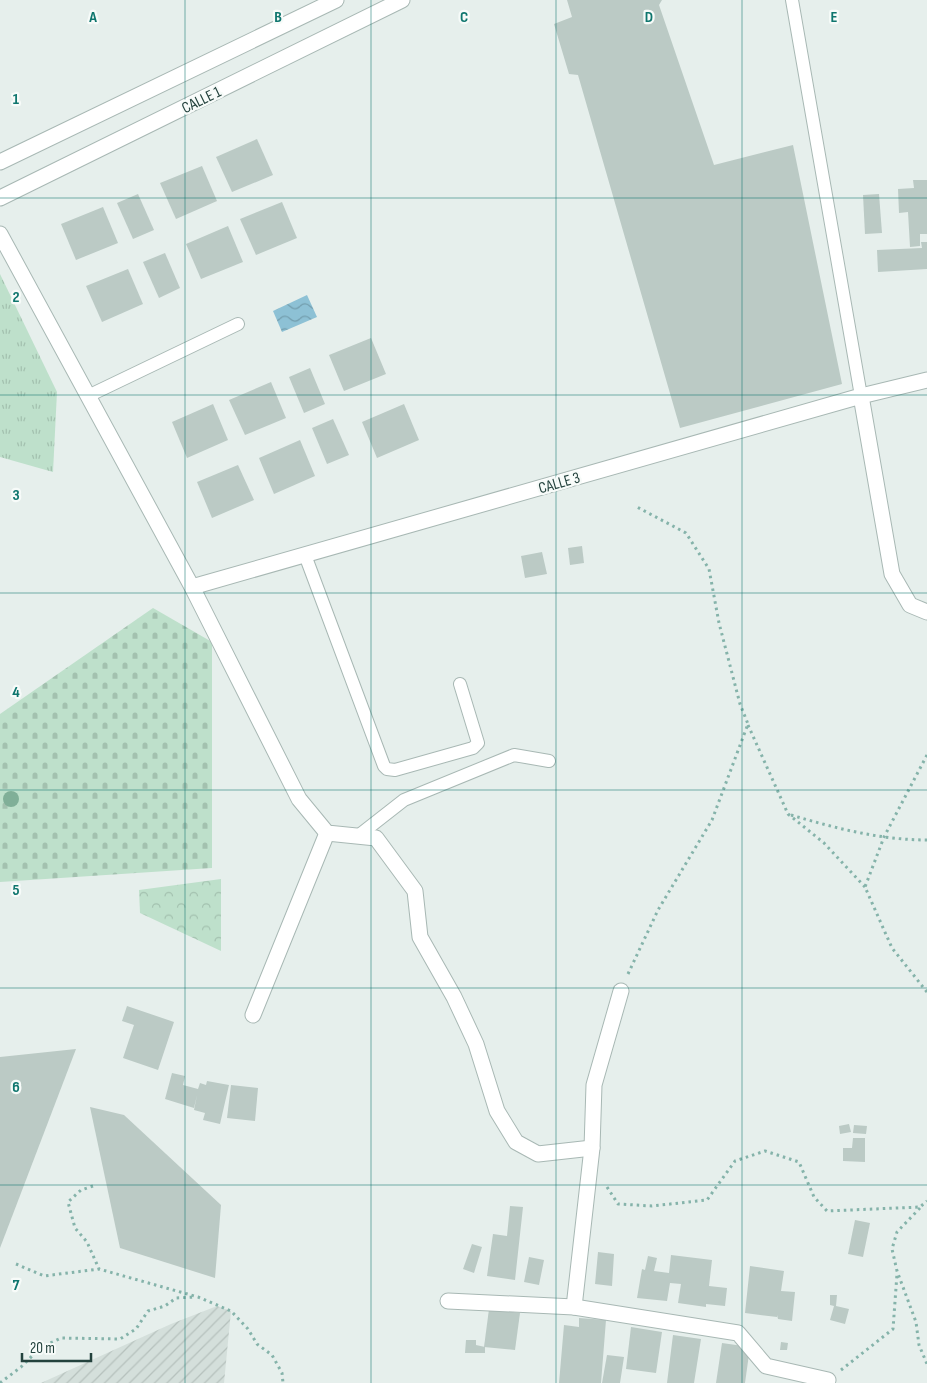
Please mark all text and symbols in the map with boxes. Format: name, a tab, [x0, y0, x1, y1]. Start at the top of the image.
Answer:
text: A	[88, 8, 97, 27]
text: B	[274, 8, 282, 27]
text: C	[460, 8, 468, 27]
text: D	[645, 8, 653, 27]
text: E	[831, 8, 838, 27]
street label: CALLE 1	[179, 83, 225, 118]
text: 1	[13, 90, 20, 109]
text: 2	[12, 288, 20, 307]
street label: CALLE 3	[536, 468, 582, 498]
text: 3	[12, 486, 20, 505]
text: 4	[12, 683, 20, 702]
text: 5	[12, 881, 20, 900]
text: 6	[12, 1078, 20, 1097]
text: 7	[13, 1276, 20, 1295]
scale bar	[22, 1330, 91, 1362]
text: 20 m	[30, 1339, 55, 1358]

